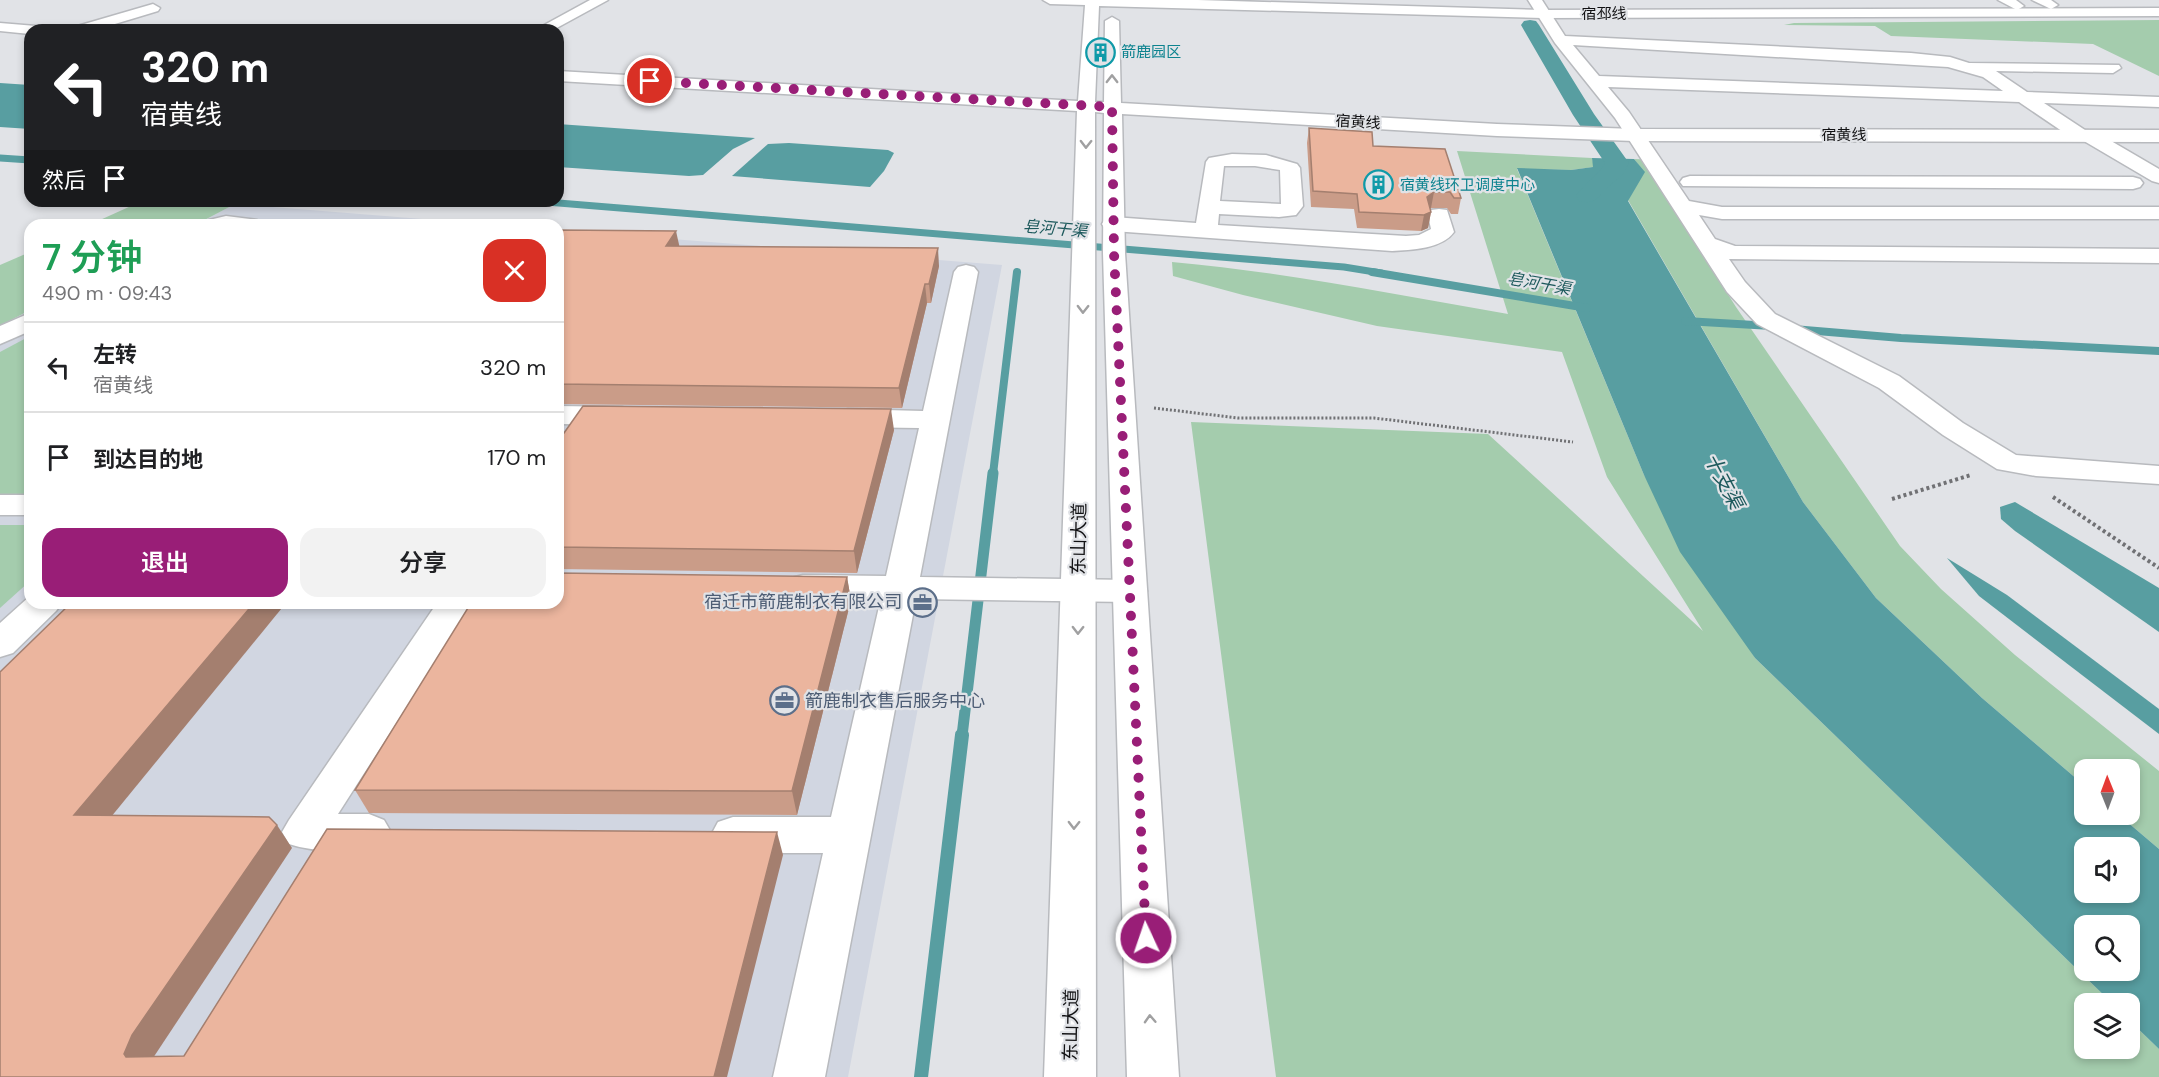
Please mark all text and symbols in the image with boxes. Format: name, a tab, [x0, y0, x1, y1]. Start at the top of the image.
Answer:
street label: 宿邳线	[1581, 4, 1627, 24]
building icon: 箭鹿园区	[1084, 36, 1116, 68]
text: 320 m	[141, 40, 269, 95]
place label: 箭鹿园区	[1121, 42, 1181, 62]
icon: left	[42, 48, 120, 126]
pin	[624, 55, 675, 106]
icon: arrive	[633, 64, 666, 97]
one-way arrow	[1106, 75, 1118, 84]
text: 宿黄线	[141, 97, 222, 132]
street label: 宿黄线	[1335, 111, 1381, 133]
street label: 宿黄线	[1821, 125, 1867, 145]
one-way arrow	[1080, 140, 1092, 149]
icon: arrive	[98, 162, 131, 195]
text: 然后	[42, 166, 86, 195]
building icon: 宿黄线环卫调度中心	[1363, 169, 1395, 201]
place label: 宿黄线环卫调度中心	[1400, 175, 1535, 195]
water label: 皂河干渠	[1022, 215, 1090, 242]
text: 7 分钟	[42, 234, 142, 281]
button: close	[483, 239, 546, 302]
water label: 皂河干渠	[1506, 268, 1574, 300]
text: 490 m · 09:43	[42, 280, 172, 306]
one-way arrow	[1077, 305, 1089, 314]
text: 左转	[93, 340, 137, 369]
icon: left	[42, 351, 75, 384]
text: 320 m	[480, 353, 546, 382]
text: 宿黄线	[93, 372, 153, 398]
icon: arrive	[42, 441, 75, 474]
text: 170 m	[487, 443, 546, 472]
text: 到达目的地	[93, 445, 203, 474]
water label: 十支渠	[1698, 448, 1751, 516]
street label: 东山大道	[1066, 503, 1092, 575]
button: 退出	[42, 528, 288, 597]
button: 分享	[300, 528, 546, 597]
office icon: 宿迁市箭鹿制衣有限公司	[907, 586, 939, 618]
place label: 宿迁市箭鹿制衣有限公司	[704, 590, 902, 614]
one-way arrow	[1072, 626, 1084, 635]
office icon: 箭鹿制衣售后服务中心	[768, 685, 800, 717]
place label: 箭鹿制衣售后服务中心	[805, 689, 985, 713]
north arrow	[2074, 759, 2140, 825]
map controls	[2074, 759, 2140, 1059]
one-way arrow	[1068, 821, 1081, 830]
button: sound	[2074, 837, 2140, 903]
position arrow	[1114, 906, 1178, 970]
button: search	[2074, 915, 2140, 981]
street label: 东山大道	[1058, 989, 1084, 1061]
button: layers	[2074, 993, 2140, 1059]
one-way arrow	[1143, 1014, 1156, 1023]

